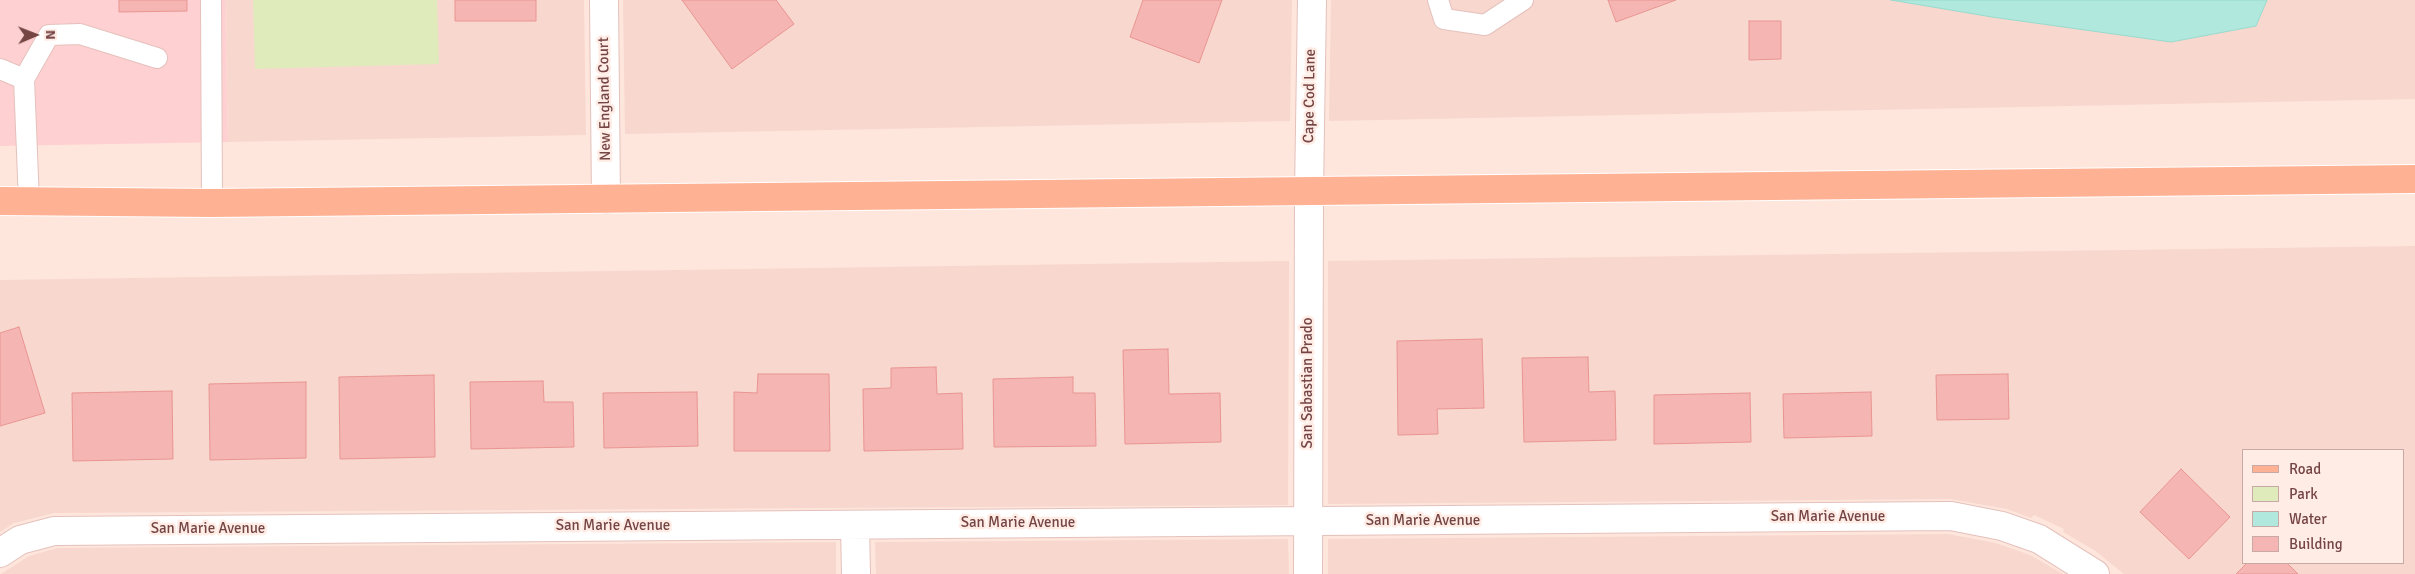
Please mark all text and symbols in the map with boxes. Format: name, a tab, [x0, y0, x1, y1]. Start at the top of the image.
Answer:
north arrow	[10, 10, 60, 60]
text: N	[42, 30, 59, 40]
street label: New England Court	[595, 37, 615, 161]
street label: Cape Cod Lane	[1300, 49, 1320, 143]
street label: San Sabastian Prado	[1299, 318, 1317, 448]
legend	[2242, 449, 2405, 564]
text: Road	[2289, 460, 2321, 478]
text: Park	[2289, 485, 2318, 503]
street label: San Marie Avenue	[1771, 508, 1885, 526]
text: Water	[2289, 510, 2327, 528]
street label: San Marie Avenue	[1366, 512, 1480, 530]
street label: San Marie Avenue	[961, 514, 1075, 532]
street label: San Marie Avenue	[556, 517, 670, 535]
street label: San Marie Avenue	[151, 520, 265, 538]
text: Building	[2289, 535, 2343, 553]

